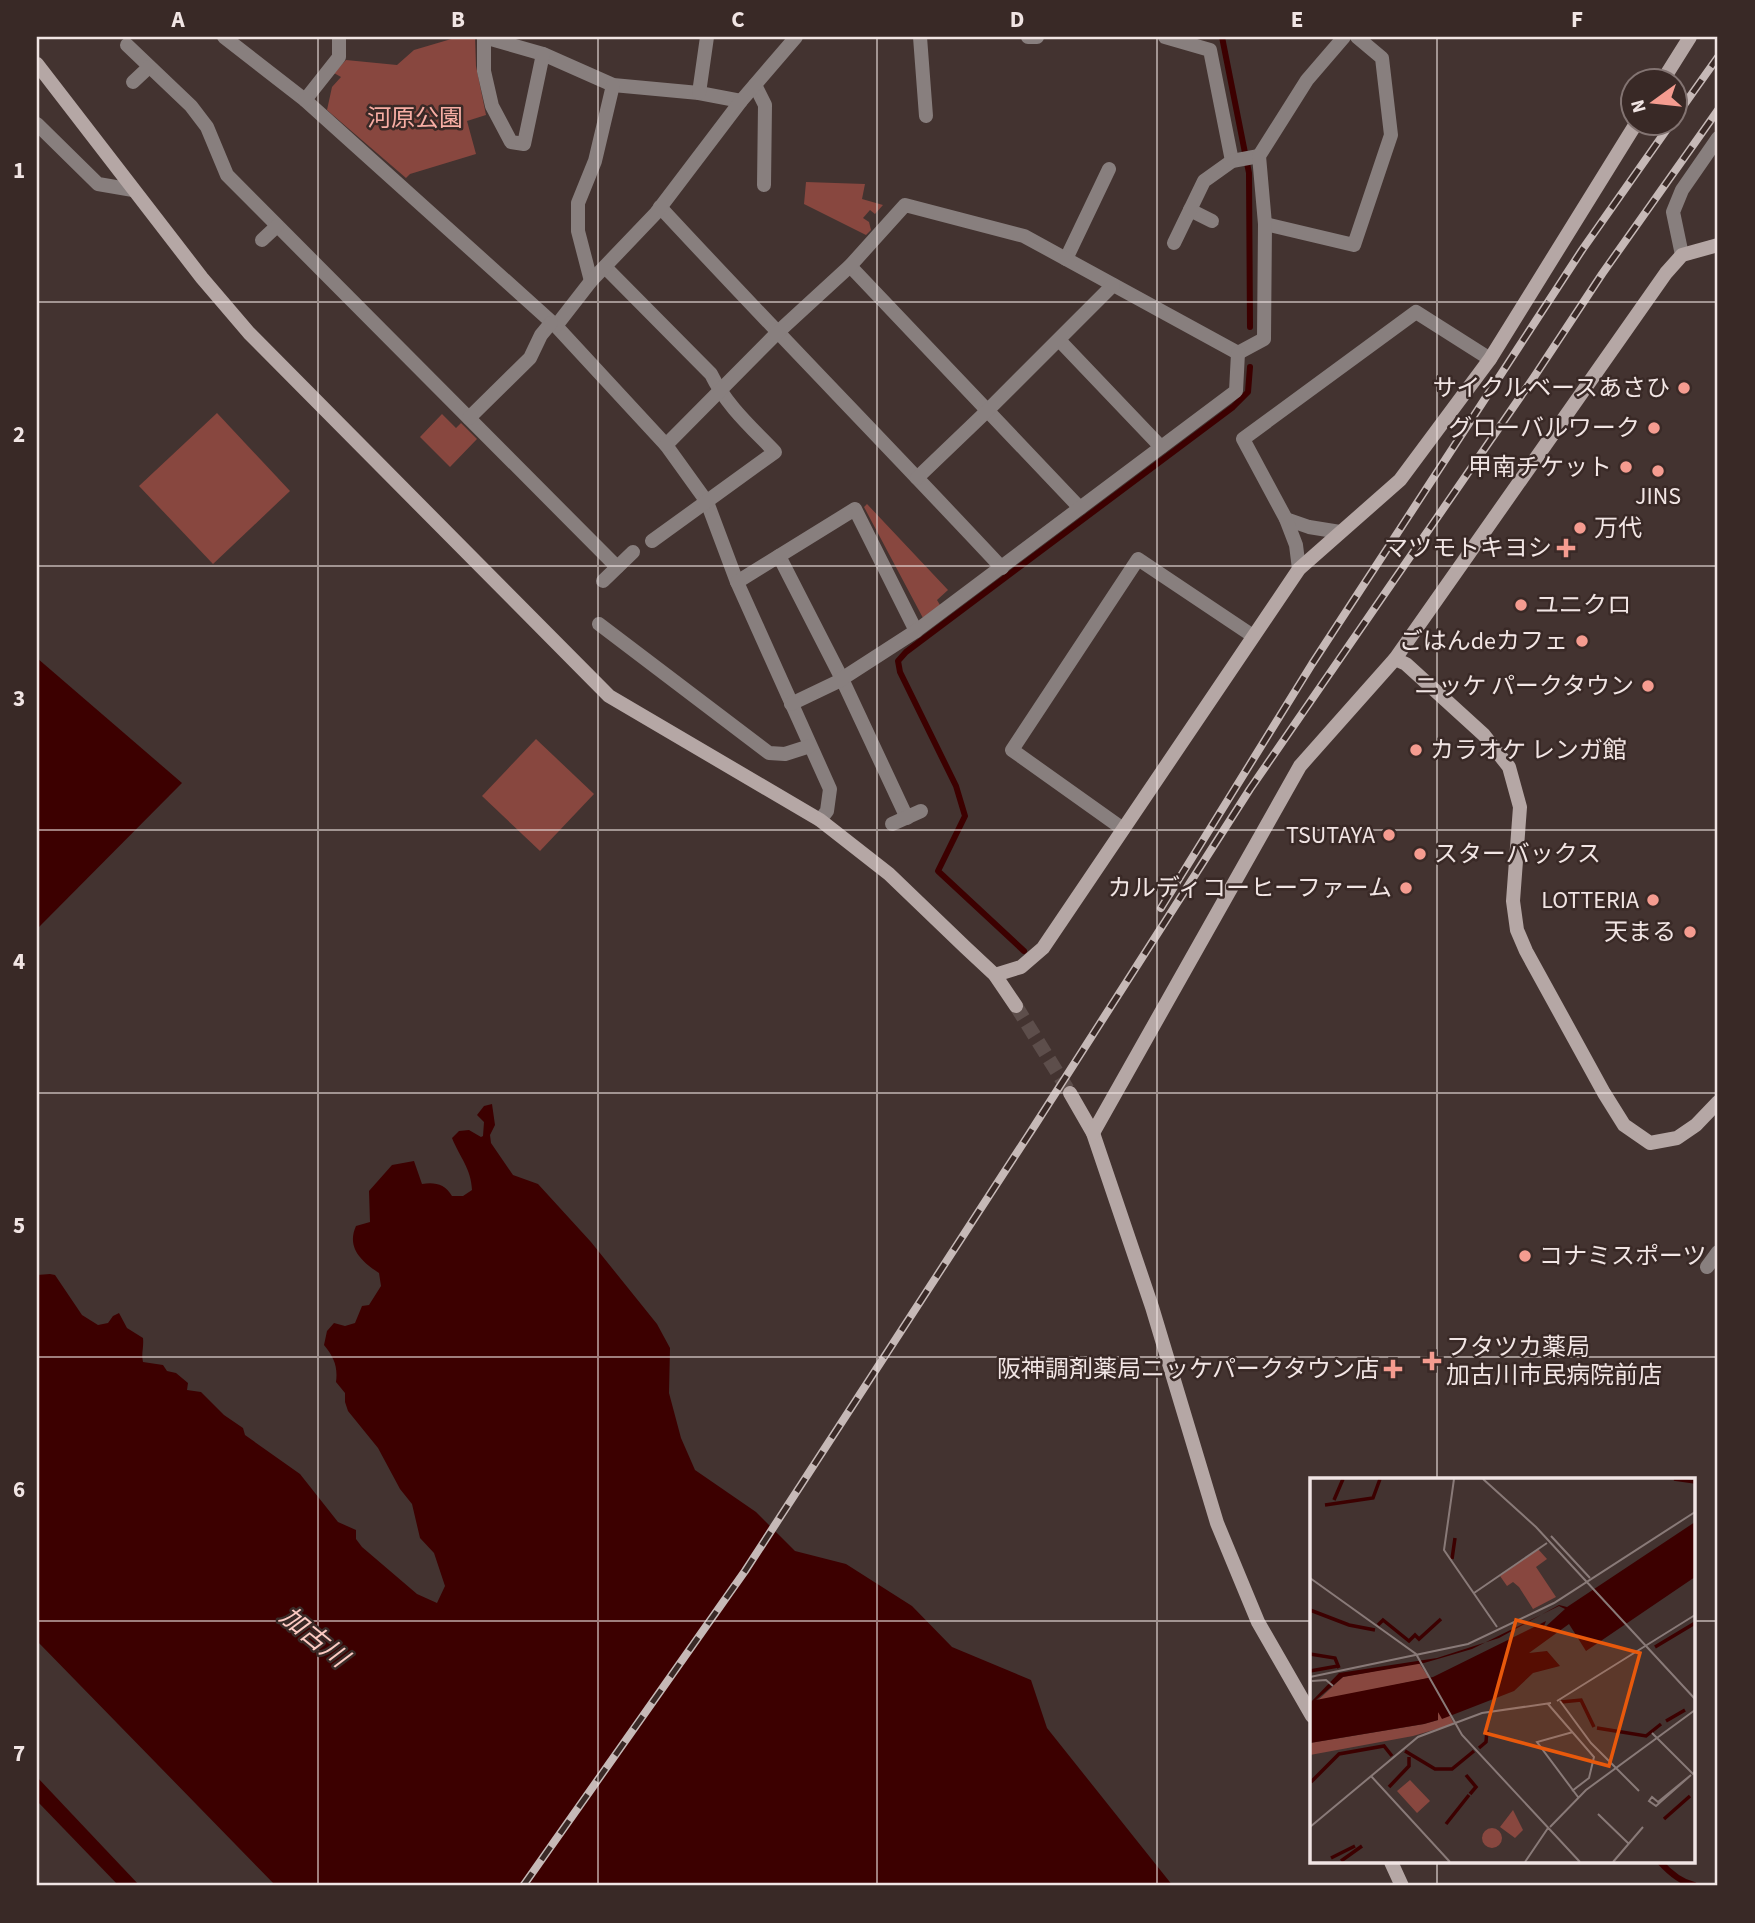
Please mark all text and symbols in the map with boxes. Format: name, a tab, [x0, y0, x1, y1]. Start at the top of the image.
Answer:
text: A	[170, 3, 185, 36]
text: B	[451, 3, 465, 36]
text: C	[731, 3, 745, 36]
text: D	[1010, 3, 1024, 36]
text: E	[1291, 3, 1303, 36]
text: F	[1571, 3, 1583, 36]
north arrow	[1618, 66, 1688, 136]
text: N	[1624, 96, 1654, 116]
park label: 河原公園	[367, 101, 463, 136]
text: 1	[13, 154, 25, 187]
place label: サイクルベースあさひ	[1432, 371, 1670, 406]
marker: サイクルベースあさひ	[1676, 380, 1692, 396]
place label: グローバルワーク	[1448, 411, 1640, 446]
text: 2	[13, 418, 25, 451]
marker: グローバルワーク	[1646, 420, 1662, 436]
place label: 甲南チケット	[1468, 450, 1612, 485]
marker: 甲南チケット	[1618, 459, 1634, 475]
marker: JINS	[1650, 463, 1666, 479]
place label: JINS	[1635, 479, 1681, 514]
place label: 万代	[1594, 511, 1642, 546]
marker: 万代	[1572, 520, 1588, 536]
place label: マツモトキヨシ	[1384, 531, 1552, 566]
marker: マツモトキヨシ	[1558, 540, 1574, 556]
place label: ユニクロ	[1535, 588, 1631, 623]
marker: ユニクロ	[1513, 597, 1529, 613]
place label: ごはんdeカフェ	[1399, 624, 1568, 659]
marker: ごはんdeカフェ	[1574, 633, 1590, 649]
place label: ニッケ パークタウン	[1414, 669, 1634, 704]
marker: ニッケ パークタウン	[1640, 678, 1656, 694]
text: 3	[13, 682, 25, 715]
place label: カラオケ レンガ館	[1430, 733, 1627, 768]
marker: カラオケ レンガ館	[1408, 742, 1424, 758]
place label: TSUTAYA	[1286, 818, 1375, 853]
marker: TSUTAYA	[1381, 827, 1397, 843]
place label: スターバックス	[1434, 837, 1601, 872]
marker: スターバックス	[1412, 846, 1428, 862]
place label: カルディコーヒーファーム	[1108, 871, 1392, 906]
marker: カルディコーヒーファーム	[1398, 880, 1414, 896]
place label: LOTTERIA	[1541, 883, 1639, 918]
marker: LOTTERIA	[1645, 892, 1661, 908]
place label: 天まる	[1604, 915, 1676, 950]
marker: 天まる	[1682, 924, 1698, 940]
text: 4	[13, 945, 25, 978]
text: 5	[13, 1209, 25, 1242]
place label: コナミスポーツ	[1539, 1239, 1707, 1274]
marker: コナミスポーツ	[1517, 1248, 1533, 1264]
place label: フタツカ薬局 加古川市民病院前店	[1446, 1330, 1662, 1393]
place label: 阪神調剤薬局ニッケパークタウン店	[997, 1352, 1379, 1387]
marker: フタツカ薬局 加古川市民病院前店	[1424, 1353, 1440, 1369]
marker: 阪神調剤薬局ニッケパークタウン店	[1385, 1361, 1401, 1377]
text: 6	[13, 1473, 25, 1506]
inset map	[1310, 1478, 1696, 1864]
water label: 加古川	[272, 1598, 358, 1678]
text: 7	[13, 1737, 25, 1770]

